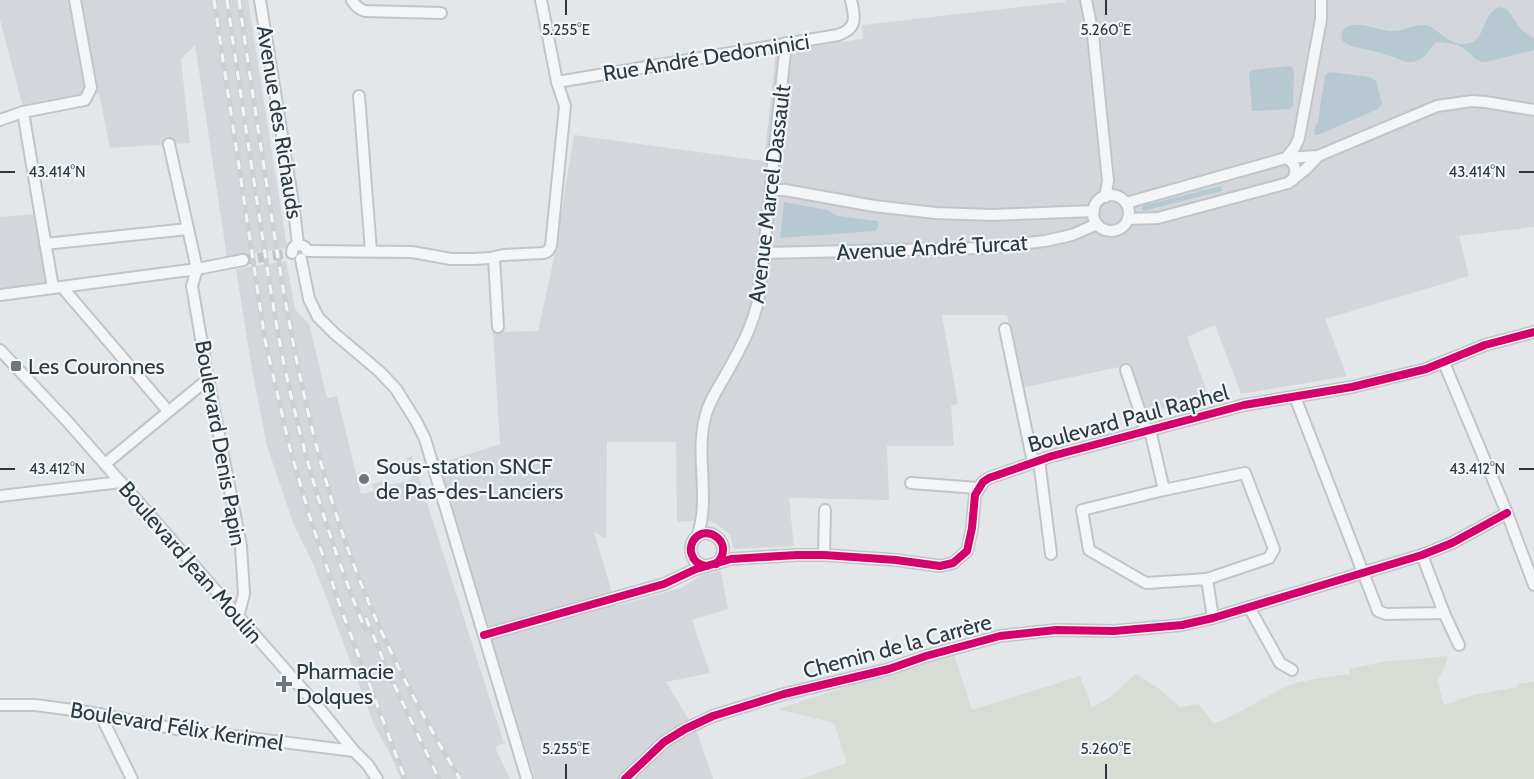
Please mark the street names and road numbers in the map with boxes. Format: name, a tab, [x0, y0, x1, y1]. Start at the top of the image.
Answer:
street label: Avenue des Richauds	[251, 23, 308, 221]
street label: Rue André Dedominici	[601, 28, 811, 87]
street label: Avenue Marcel Dassault	[743, 83, 796, 305]
street label: Avenue André Turcat	[836, 229, 1029, 266]
street label: Boulevard Denis Papin	[189, 338, 252, 548]
street label: Boulevard Paul Raphel	[1025, 378, 1232, 458]
street label: Boulevard Jean Moulin	[113, 476, 268, 649]
street label: Chemin de la Carrère	[800, 608, 994, 685]
street label: Boulevard Félix Kerimel	[68, 696, 286, 757]

